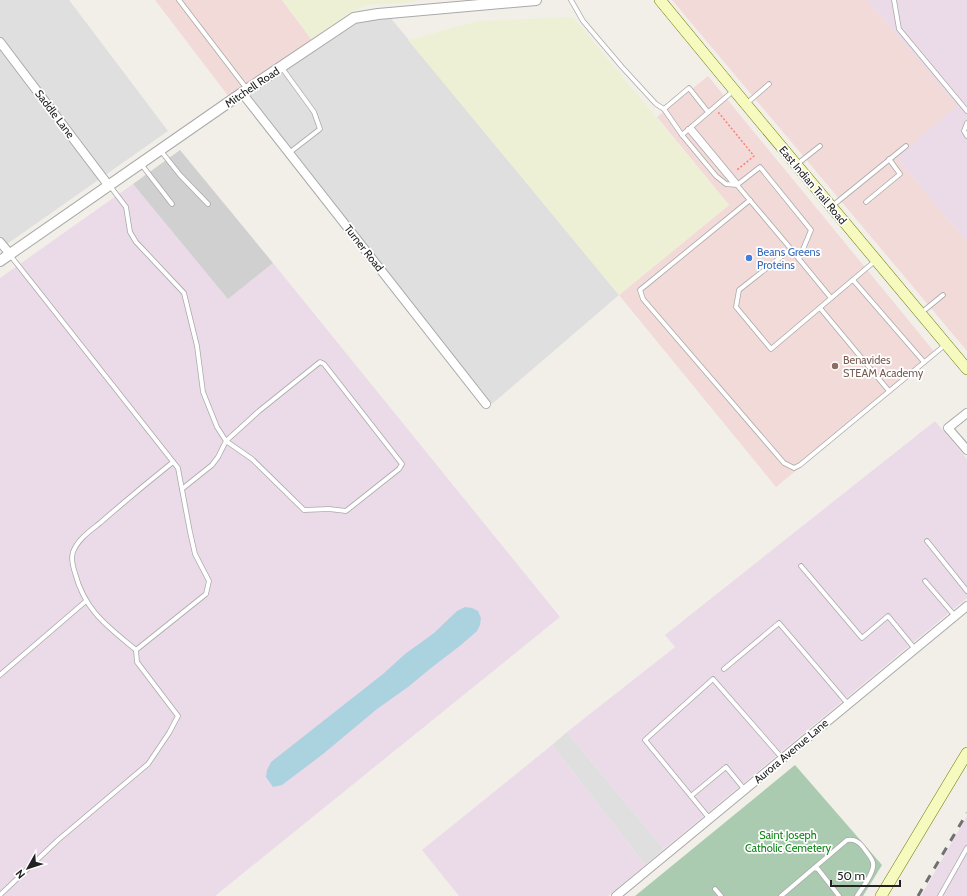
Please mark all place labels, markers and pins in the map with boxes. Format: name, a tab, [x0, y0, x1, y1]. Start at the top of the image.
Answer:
place label: Beans Greens Proteins	[757, 245, 821, 272]
marker: Beans Greens Proteins	[744, 253, 754, 263]
place label: Benavides STEAM Academy	[843, 353, 924, 380]
marker: Benavides STEAM Academy	[830, 361, 840, 371]

